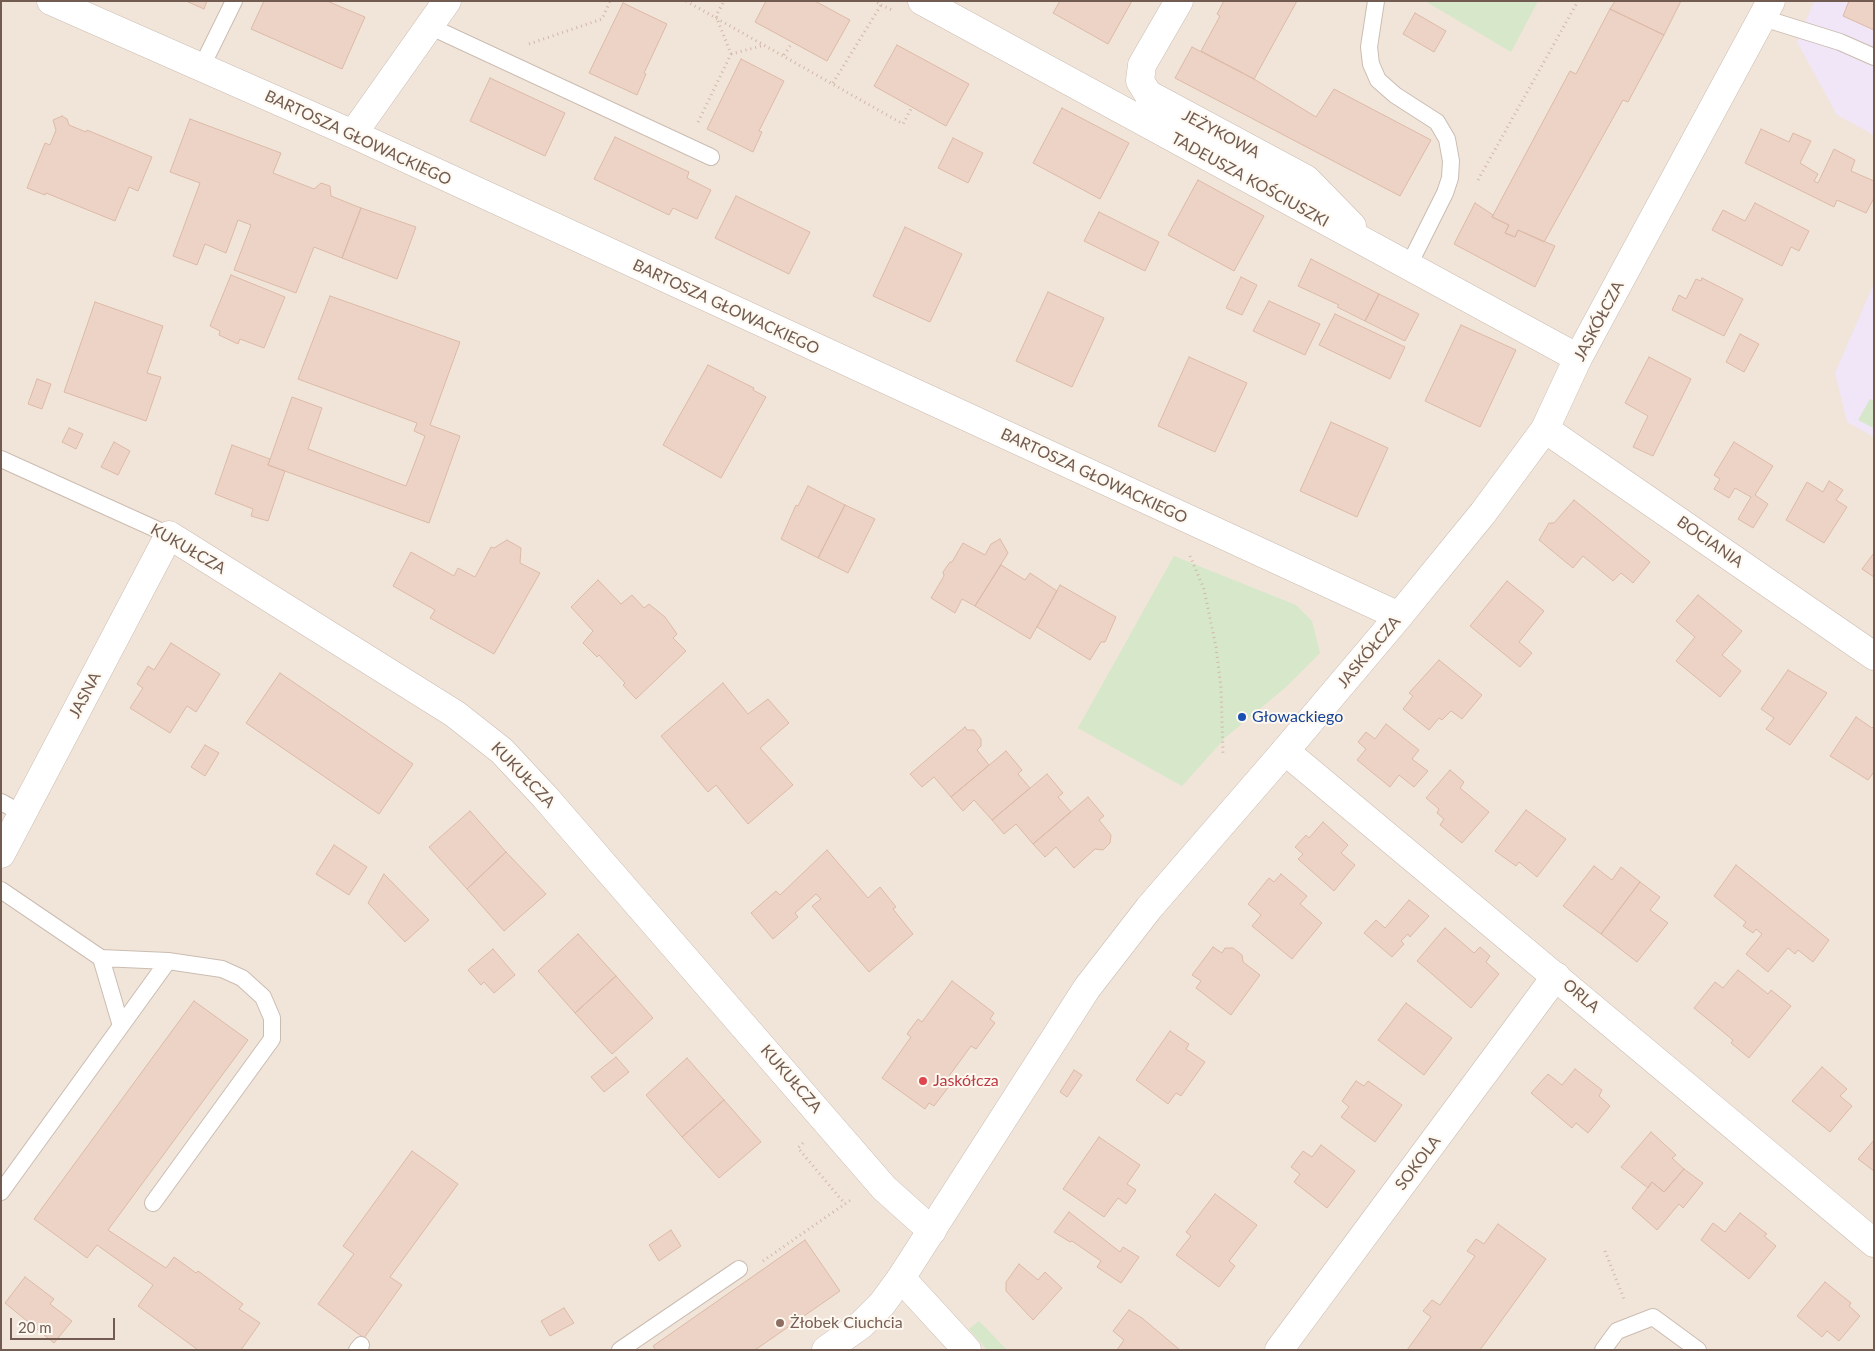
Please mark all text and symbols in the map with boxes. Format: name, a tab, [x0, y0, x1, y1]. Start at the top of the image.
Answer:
street label: BARTOSZA GŁOWACKIEGO	[262, 86, 454, 190]
street label: JEŻYKOWA	[1179, 106, 1263, 162]
street label: TADEUSZA KOŚCIUSZKI	[1168, 129, 1332, 231]
street label: BARTOSZA GŁOWACKIEGO	[630, 255, 822, 359]
street label: JASKÓŁCZA	[1570, 278, 1628, 364]
street label: BARTOSZA GŁOWACKIEGO	[998, 424, 1190, 528]
street label: BOCIANIA	[1673, 512, 1747, 572]
street label: KUKUŁCZA	[147, 520, 229, 578]
street label: JASKÓŁCZA	[1333, 612, 1405, 692]
street label: JASNA	[65, 669, 105, 721]
place label: Głowackiego	[1252, 707, 1343, 727]
marker: Głowackiego	[1236, 711, 1248, 723]
street label: KUKUŁCZA	[487, 738, 559, 812]
street label: ORLA	[1559, 975, 1603, 1017]
street label: KUKUŁCZA	[756, 1041, 826, 1117]
place label: Jaskółcza	[933, 1071, 999, 1091]
marker: Jaskółcza	[917, 1075, 929, 1087]
street label: SOKOLA	[1391, 1132, 1445, 1194]
scale bar	[12, 1308, 118, 1340]
place label: Żłobek Ciuchcia	[790, 1313, 903, 1333]
marker: Żłobek Ciuchcia	[774, 1317, 786, 1329]
text: 20 m	[18, 1318, 52, 1336]

